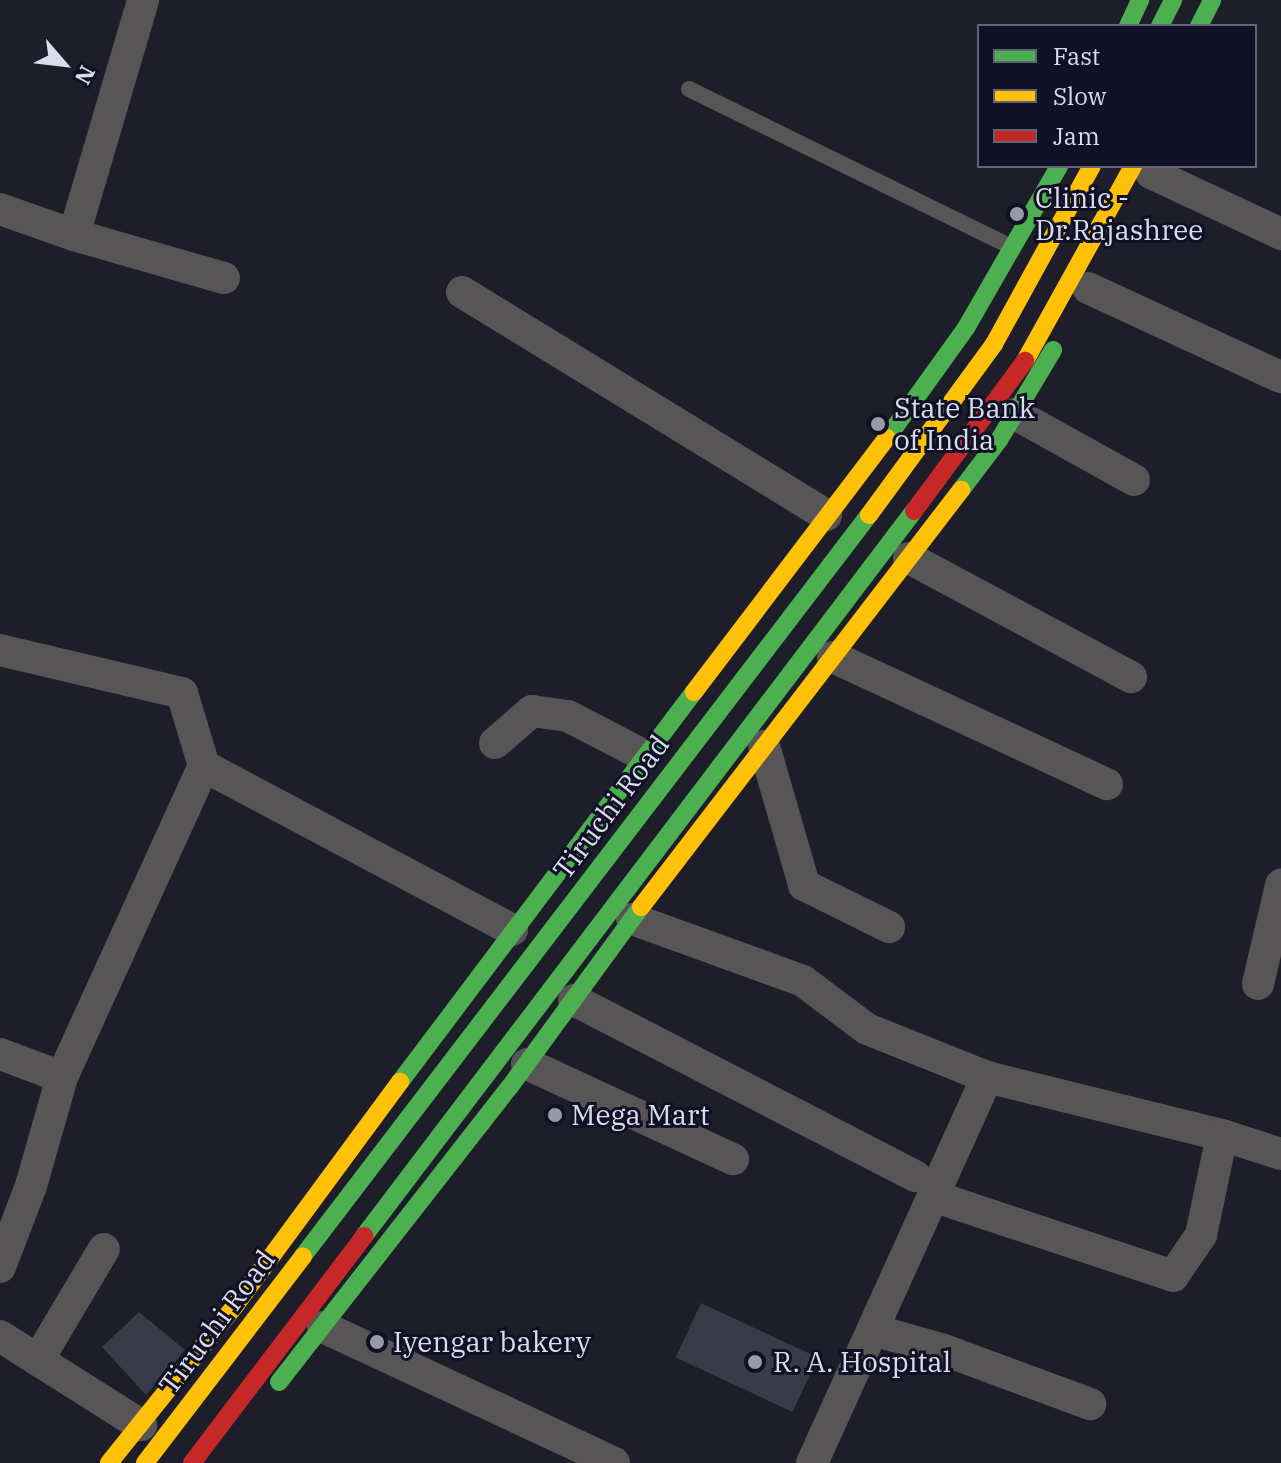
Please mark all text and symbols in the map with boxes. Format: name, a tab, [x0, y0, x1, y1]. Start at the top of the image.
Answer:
north arrow	[24, 24, 104, 104]
legend	[977, 24, 1257, 168]
text: Fast	[1053, 40, 1100, 72]
text: N	[69, 61, 103, 90]
text: Slow	[1053, 80, 1106, 112]
text: Jam	[1053, 120, 1100, 152]
place label: Clinic - Dr.Rajashree	[1035, 181, 1203, 247]
marker: Clinic - Dr.Rajashree	[1006, 203, 1028, 225]
place label: State Bank of India	[894, 391, 1035, 457]
marker: State Bank of India	[869, 415, 887, 433]
street label: Tiruchi Road	[546, 728, 676, 886]
place label: Mega Mart	[571, 1098, 710, 1132]
marker: Mega Mart	[546, 1106, 564, 1124]
street label: Tiruchi Road	[152, 1243, 282, 1401]
place label: Iyengar bakery	[393, 1325, 591, 1359]
marker: Iyengar bakery	[368, 1333, 386, 1351]
place label: R. A. Hospital	[773, 1345, 951, 1379]
marker: R. A. Hospital	[744, 1351, 766, 1373]

